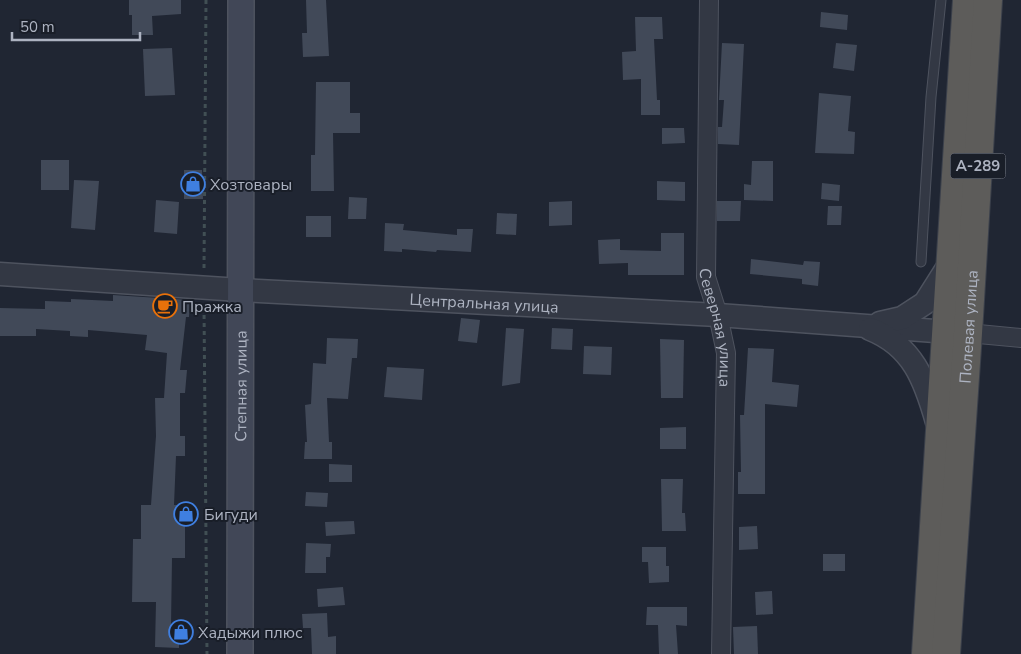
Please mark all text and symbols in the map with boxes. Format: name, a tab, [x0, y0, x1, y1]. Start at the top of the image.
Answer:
scale bar	[12, 10, 140, 42]
text: 50 m	[20, 17, 55, 37]
road number: А-289	[950, 154, 1006, 178]
shop icon: Хозтовары	[180, 171, 206, 197]
place label: Хозтовары	[210, 174, 292, 196]
street label: Северная улица	[694, 268, 736, 387]
street label: Полевая улица	[955, 269, 984, 384]
street label: Центральная улица	[409, 289, 559, 319]
cafe icon: Пражка	[152, 293, 178, 319]
place label: Пражка	[182, 296, 242, 318]
street label: Степная улица	[230, 330, 252, 442]
shop icon: Бигуди	[173, 501, 199, 527]
place label: Бигуди	[204, 504, 258, 526]
shop icon: Хадыжи плюс	[168, 619, 194, 645]
place label: Хадыжи плюс	[198, 622, 303, 644]

